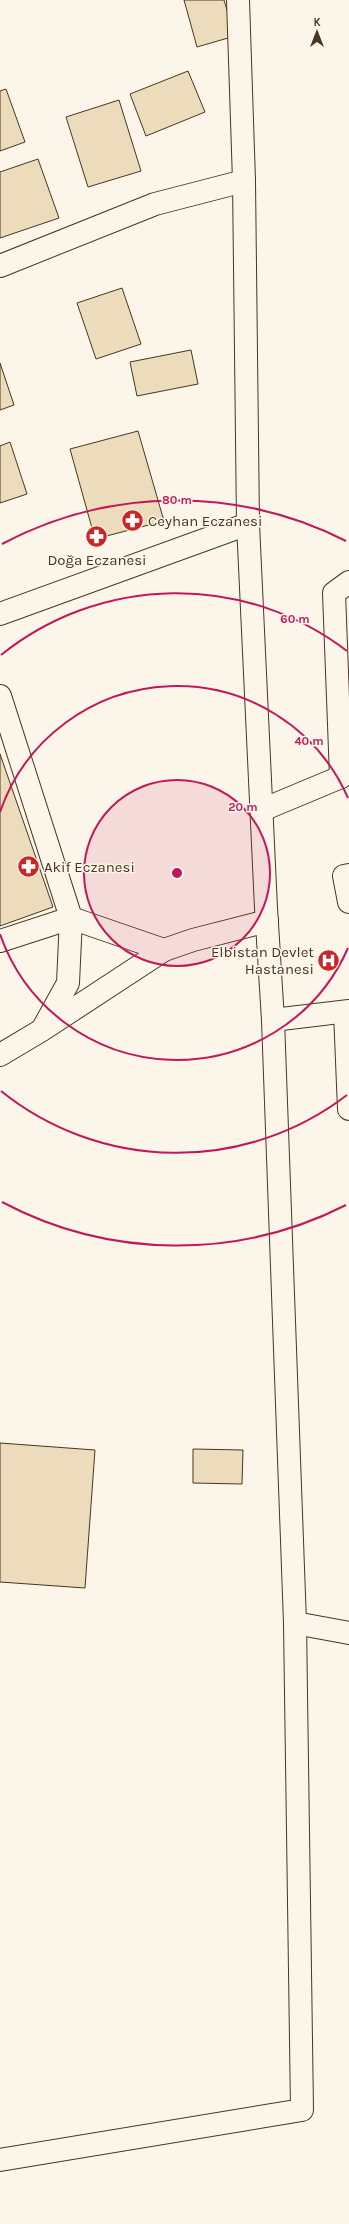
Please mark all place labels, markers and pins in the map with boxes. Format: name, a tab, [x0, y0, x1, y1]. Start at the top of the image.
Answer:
pharmacy icon: Ceyhan Eczanesi	[119, 508, 145, 534]
place label: Ceyhan Eczanesi	[148, 512, 262, 530]
pharmacy icon: Doğa Eczanesi	[84, 524, 110, 550]
place label: Doğa Eczanesi	[47, 551, 147, 569]
pharmacy icon: Akif Eczanesi	[15, 854, 41, 880]
place label: Akif Eczanesi	[44, 858, 135, 876]
centre of rings	[170, 866, 184, 880]
place label: Elbistan Devlet Hastanesi	[211, 943, 314, 978]
hospital icon: Elbistan Devlet Hastanesi	[316, 948, 342, 974]

